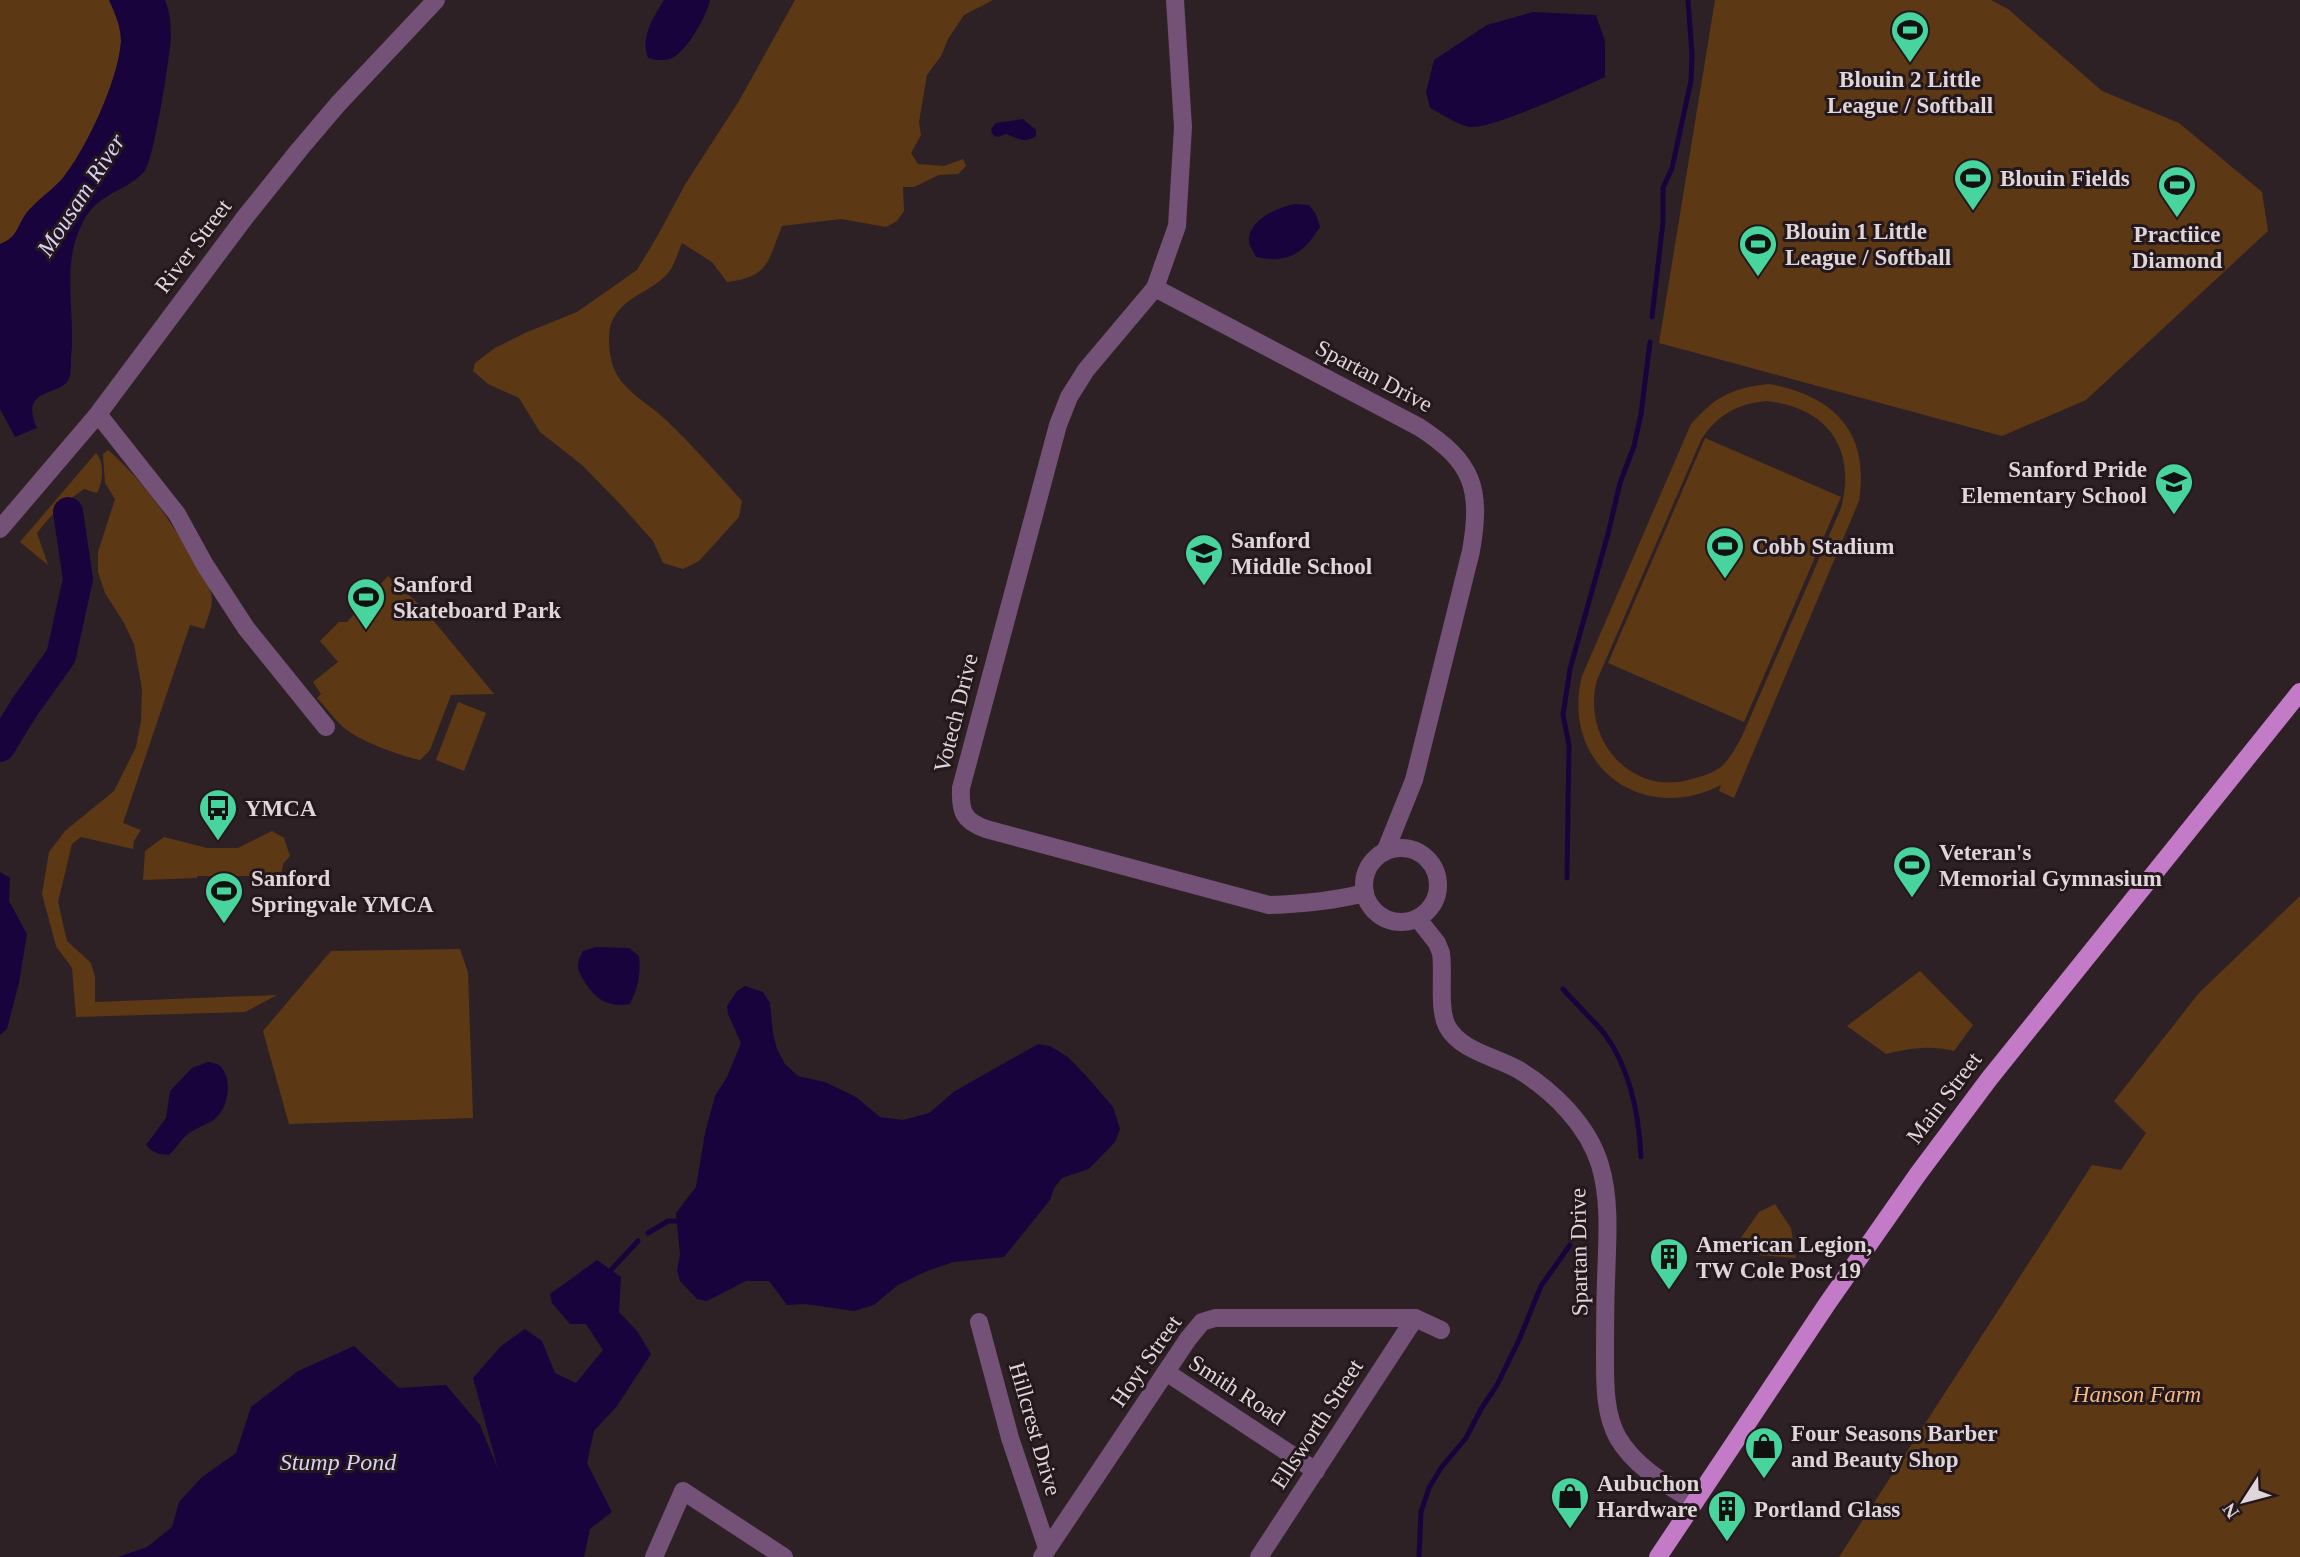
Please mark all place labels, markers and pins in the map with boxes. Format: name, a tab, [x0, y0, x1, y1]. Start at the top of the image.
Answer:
sports icon: Blouin 2 Little League / Softball	[1889, 9, 1931, 64]
place label: Blouin 2 Little League / Softball	[1827, 67, 1993, 118]
sports icon: Blouin Fields	[1952, 157, 1994, 212]
sports icon: Practiice Diamond	[2156, 164, 2198, 219]
place label: Blouin Fields	[2000, 166, 2130, 191]
place label: Blouin 1 Little League / Softball	[1785, 219, 1951, 270]
place label: Practiice Diamond	[2132, 222, 2223, 273]
sports icon: Blouin 1 Little League / Softball	[1737, 223, 1779, 278]
place label: Sanford Pride Elementary School	[1961, 457, 2147, 508]
school or university icon: Sanford Pride Elementary School	[2153, 461, 2195, 516]
sports icon: Cobb Stadium	[1704, 525, 1746, 580]
place label: Sanford Middle School	[1231, 528, 1372, 579]
school or university icon: Sanford Middle School	[1183, 532, 1225, 587]
place label: Cobb Stadium	[1752, 534, 1895, 559]
place label: Sanford Skateboard Park	[393, 572, 561, 623]
sports icon: Sanford Skateboard Park	[345, 576, 387, 631]
bus stop icon: YMCA	[197, 787, 239, 842]
place label: YMCA	[245, 796, 317, 821]
place label: Veteran's Memorial Gymnasium	[1939, 840, 2162, 891]
sports icon: Veteran's Memorial Gymnasium	[1891, 844, 1933, 899]
place label: Sanford Springvale YMCA	[251, 866, 434, 917]
sports icon: Sanford Springvale YMCA	[203, 870, 245, 925]
place label: American Legion, TW Cole Post 19	[1696, 1232, 1872, 1283]
building icon: American Legion, TW Cole Post 19	[1648, 1236, 1690, 1291]
place label: Four Seasons Barber and Beauty Shop	[1791, 1421, 1998, 1472]
shop icon: Four Seasons Barber and Beauty Shop	[1743, 1425, 1785, 1480]
place label: Aubuchon Hardware	[1597, 1471, 1699, 1522]
shop icon: Aubuchon Hardware	[1549, 1475, 1591, 1530]
building icon: Portland Glass	[1706, 1488, 1748, 1543]
place label: Portland Glass	[1754, 1497, 1900, 1522]

